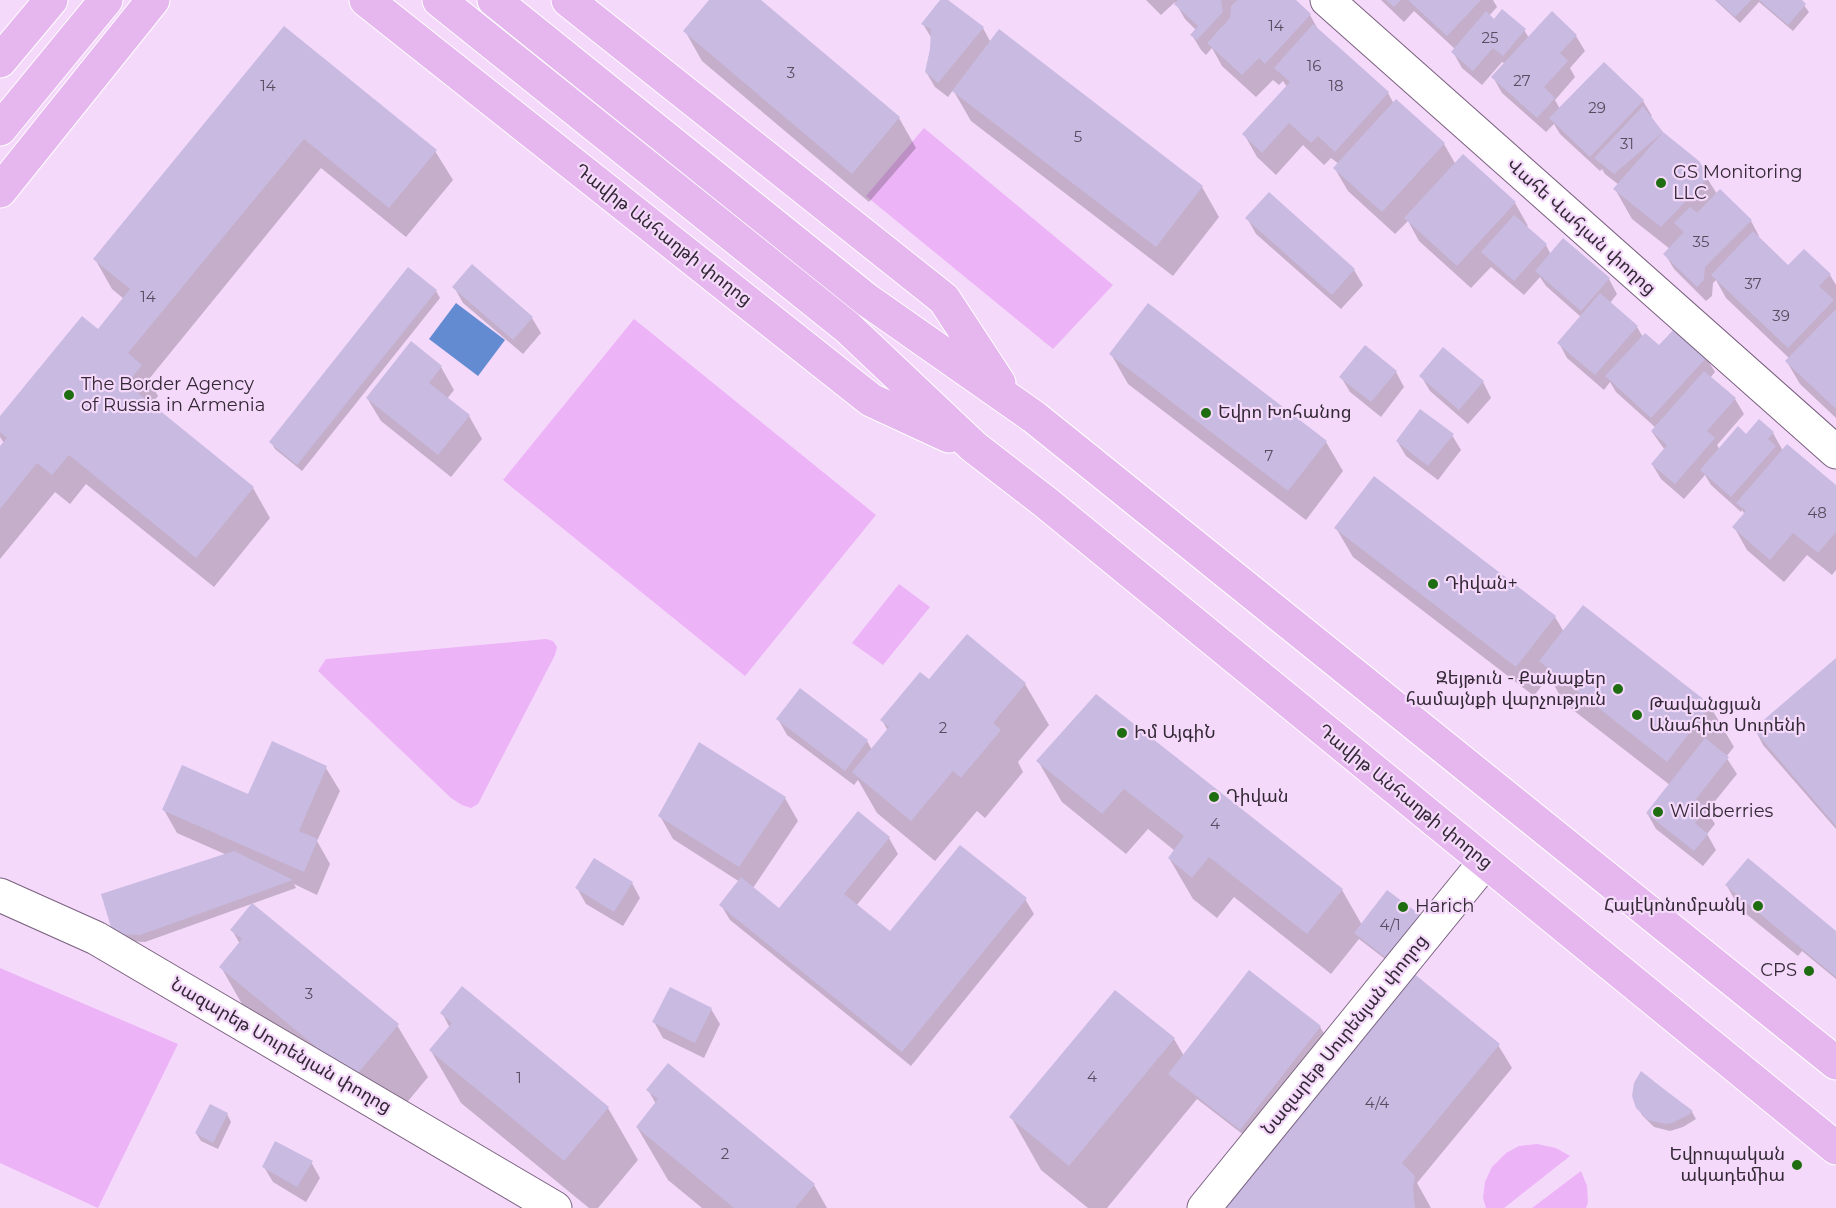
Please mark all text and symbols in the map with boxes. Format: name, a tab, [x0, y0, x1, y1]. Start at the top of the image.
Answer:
house number: 14	[1268, 18, 1284, 36]
house number: 25	[1481, 30, 1499, 48]
house number: 16	[1307, 58, 1321, 76]
house number: 3	[787, 65, 795, 83]
house number: 27	[1513, 73, 1531, 91]
house number: 14	[260, 78, 276, 96]
house number: 18	[1329, 78, 1343, 96]
house number: 29	[1588, 100, 1606, 118]
house number: 5	[1074, 129, 1082, 147]
house number: 31	[1620, 136, 1634, 154]
street label: Վահե Վահյան փողոց	[1502, 154, 1660, 300]
street label: Դավիթ Անհաղթի փողոց	[570, 159, 756, 311]
place label: GS Monitoring LLC	[1673, 162, 1803, 204]
marker: GS Monitoring LLC	[1654, 176, 1668, 190]
house number: 35	[1693, 234, 1709, 252]
house number: 37	[1744, 276, 1762, 294]
house number: 14	[140, 289, 156, 307]
house number: 39	[1772, 308, 1790, 326]
place label: The Border Agency of Russia in Armenia	[81, 374, 265, 416]
marker: The Border Agency of Russia in Armenia	[62, 388, 76, 402]
place label: Եվրո Խոհանոց	[1218, 402, 1352, 424]
marker: Եվրո Խոհանոց	[1199, 406, 1213, 420]
house number: 7	[1265, 448, 1273, 466]
house number: 48	[1807, 505, 1827, 523]
place label: Դիվան+	[1445, 573, 1518, 595]
marker: Դիվան+	[1426, 577, 1440, 591]
place label: Զեյթուն - Քանաքեր համայնքի վարչություն	[1406, 668, 1606, 710]
marker: Զեյթուն - Քանաքեր համայնքի վարչություն	[1611, 682, 1625, 696]
place label: Թավանցյան Անահիտ Սուրենի	[1649, 694, 1806, 736]
marker: Թավանցյան Անահիտ Սուրենի	[1630, 708, 1644, 722]
house number: 2	[939, 720, 947, 738]
street label: Դավիթ Անհաղթի փողոց	[1313, 720, 1497, 874]
place label: Իմ ԱյգիՆ	[1134, 722, 1215, 744]
marker: Իմ ԱյգիՆ	[1115, 726, 1129, 740]
place label: Դիվան	[1226, 786, 1289, 808]
marker: Դիվան	[1207, 790, 1221, 804]
place label: Wildberries	[1670, 801, 1773, 823]
marker: Wildberries	[1651, 805, 1665, 819]
house number: 4	[1210, 816, 1220, 834]
place label: Հայէկոնոմբանկ	[1604, 895, 1746, 917]
place label: Harich	[1415, 896, 1474, 918]
marker: Հայէկոնոմբանկ	[1751, 899, 1765, 913]
marker: Harich	[1396, 900, 1410, 914]
house number: 4/1	[1379, 917, 1401, 935]
street label: Նազարեթ Սուրենյան փողոց	[1258, 931, 1432, 1139]
place label: CPS	[1760, 960, 1797, 982]
marker: CPS	[1802, 964, 1816, 978]
street label: Նազարեթ Սուրենյան փողոց	[167, 974, 395, 1118]
house number: 3	[305, 986, 313, 1004]
house number: 4	[1087, 1069, 1097, 1087]
house number: 1	[516, 1070, 522, 1088]
house number: 4/4	[1365, 1095, 1389, 1113]
place label: Եվրոպական ակադեմիա	[1669, 1144, 1785, 1186]
house number: 2	[721, 1146, 729, 1164]
marker: Եվրոպական ակադեմիա	[1790, 1158, 1804, 1172]

